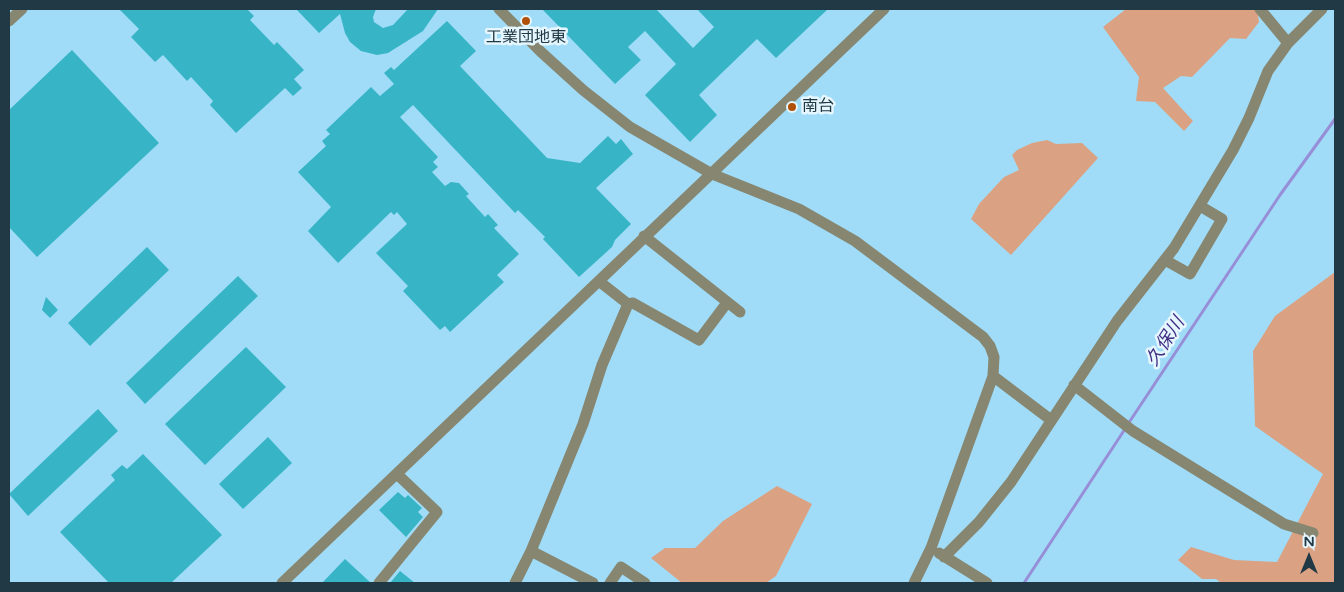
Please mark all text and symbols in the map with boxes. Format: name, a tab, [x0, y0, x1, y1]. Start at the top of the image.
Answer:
marker: 工業団地東	[520, 15, 532, 27]
place label: 工業団地東	[486, 28, 566, 48]
place label: 南台	[802, 97, 834, 117]
marker: 南台	[786, 101, 798, 113]
water label: 久保川	[1142, 313, 1190, 371]
north arrow	[1284, 532, 1334, 582]
text: N	[1303, 533, 1315, 550]

